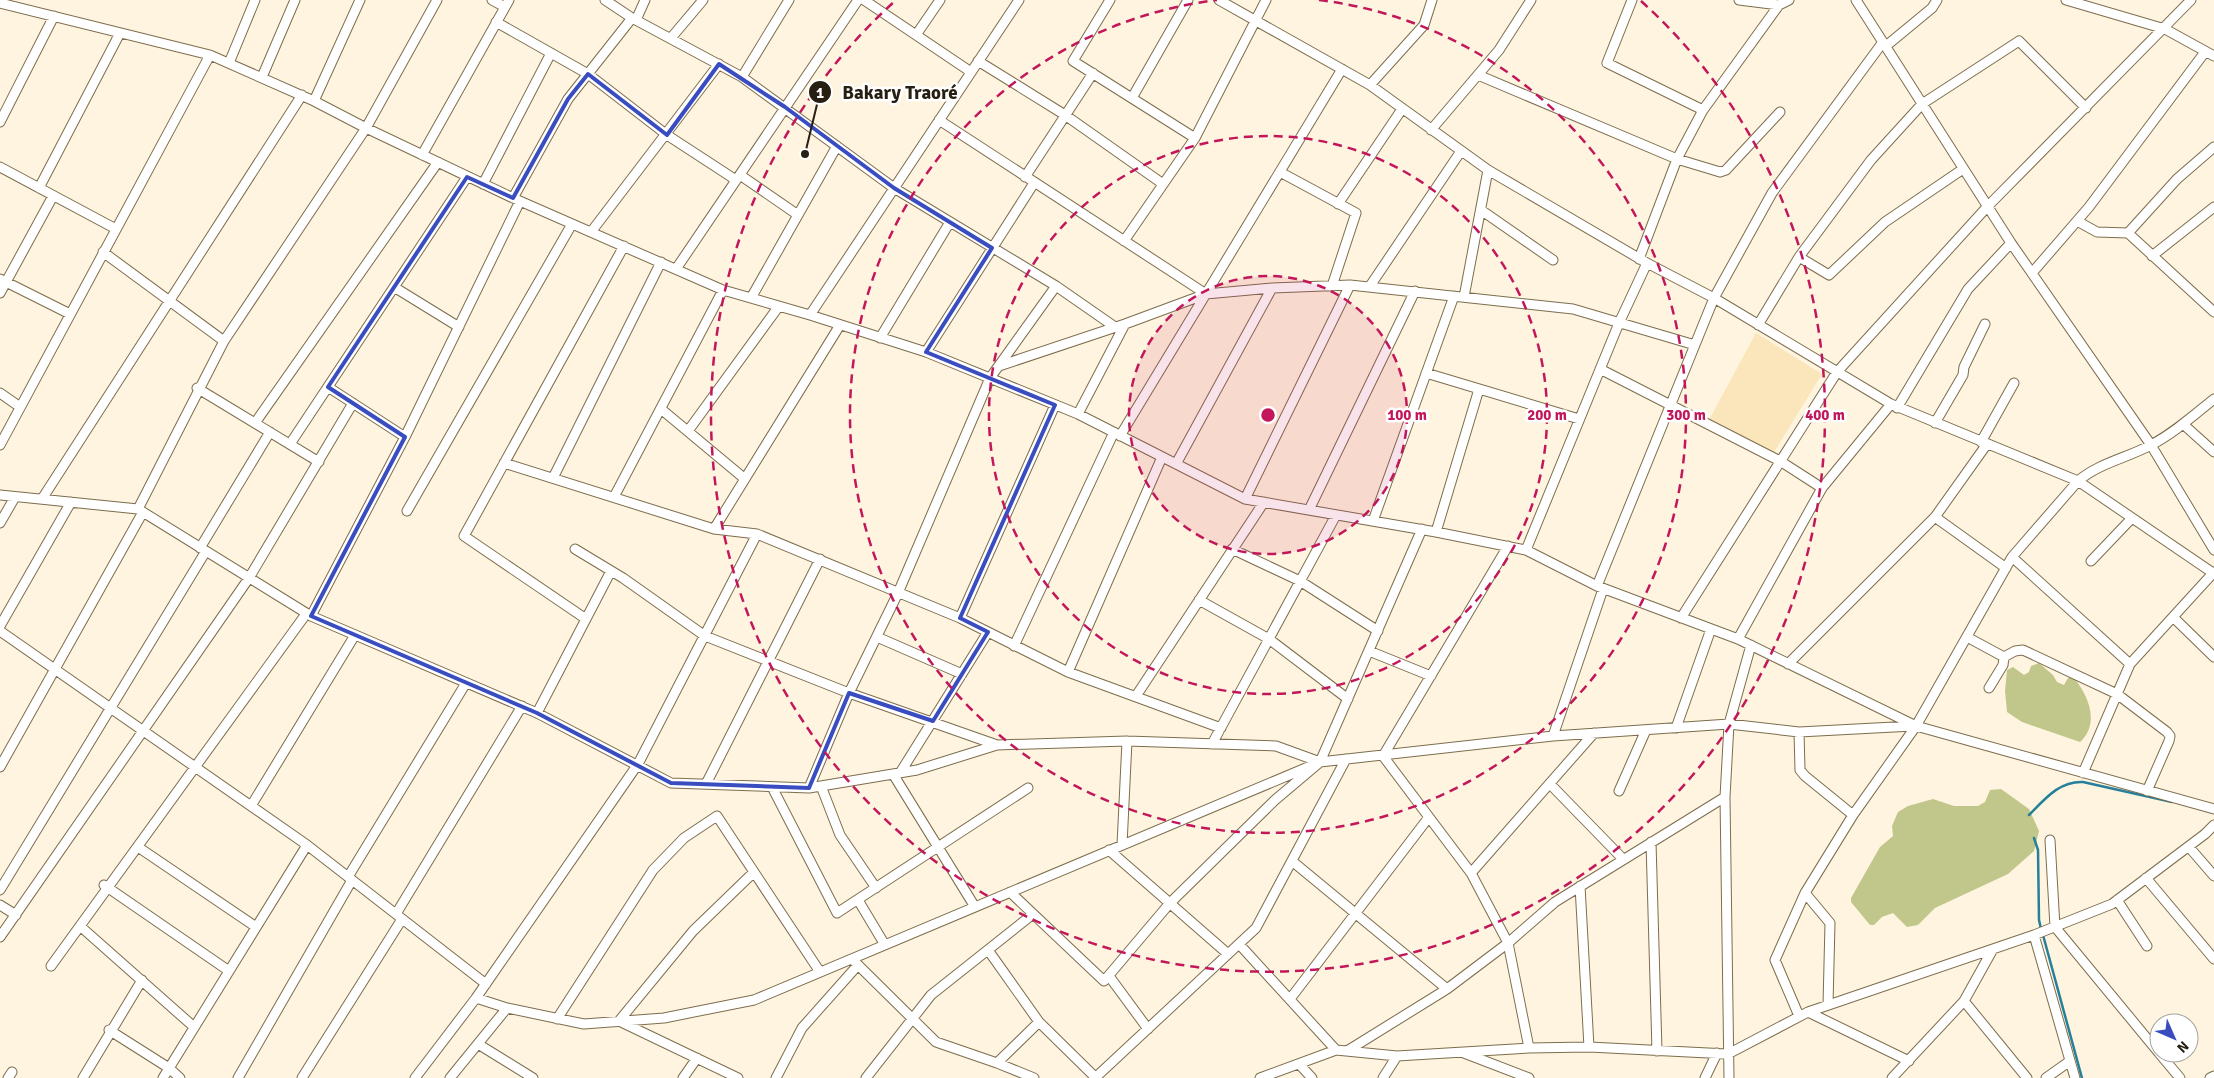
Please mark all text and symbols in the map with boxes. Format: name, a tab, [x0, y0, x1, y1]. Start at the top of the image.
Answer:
callout: Bakary Traoré	[807, 75, 968, 109]
text: Bakary Traoré	[842, 81, 958, 105]
text: 1	[816, 84, 824, 102]
centre of rings	[1259, 406, 1277, 424]
text: 100 m	[1387, 406, 1427, 424]
text: 200 m	[1527, 406, 1567, 424]
text: 300 m	[1666, 406, 1706, 424]
text: 400 m	[1805, 406, 1845, 424]
north arrow	[2149, 1013, 2199, 1063]
text: N	[2173, 1037, 2192, 1056]

